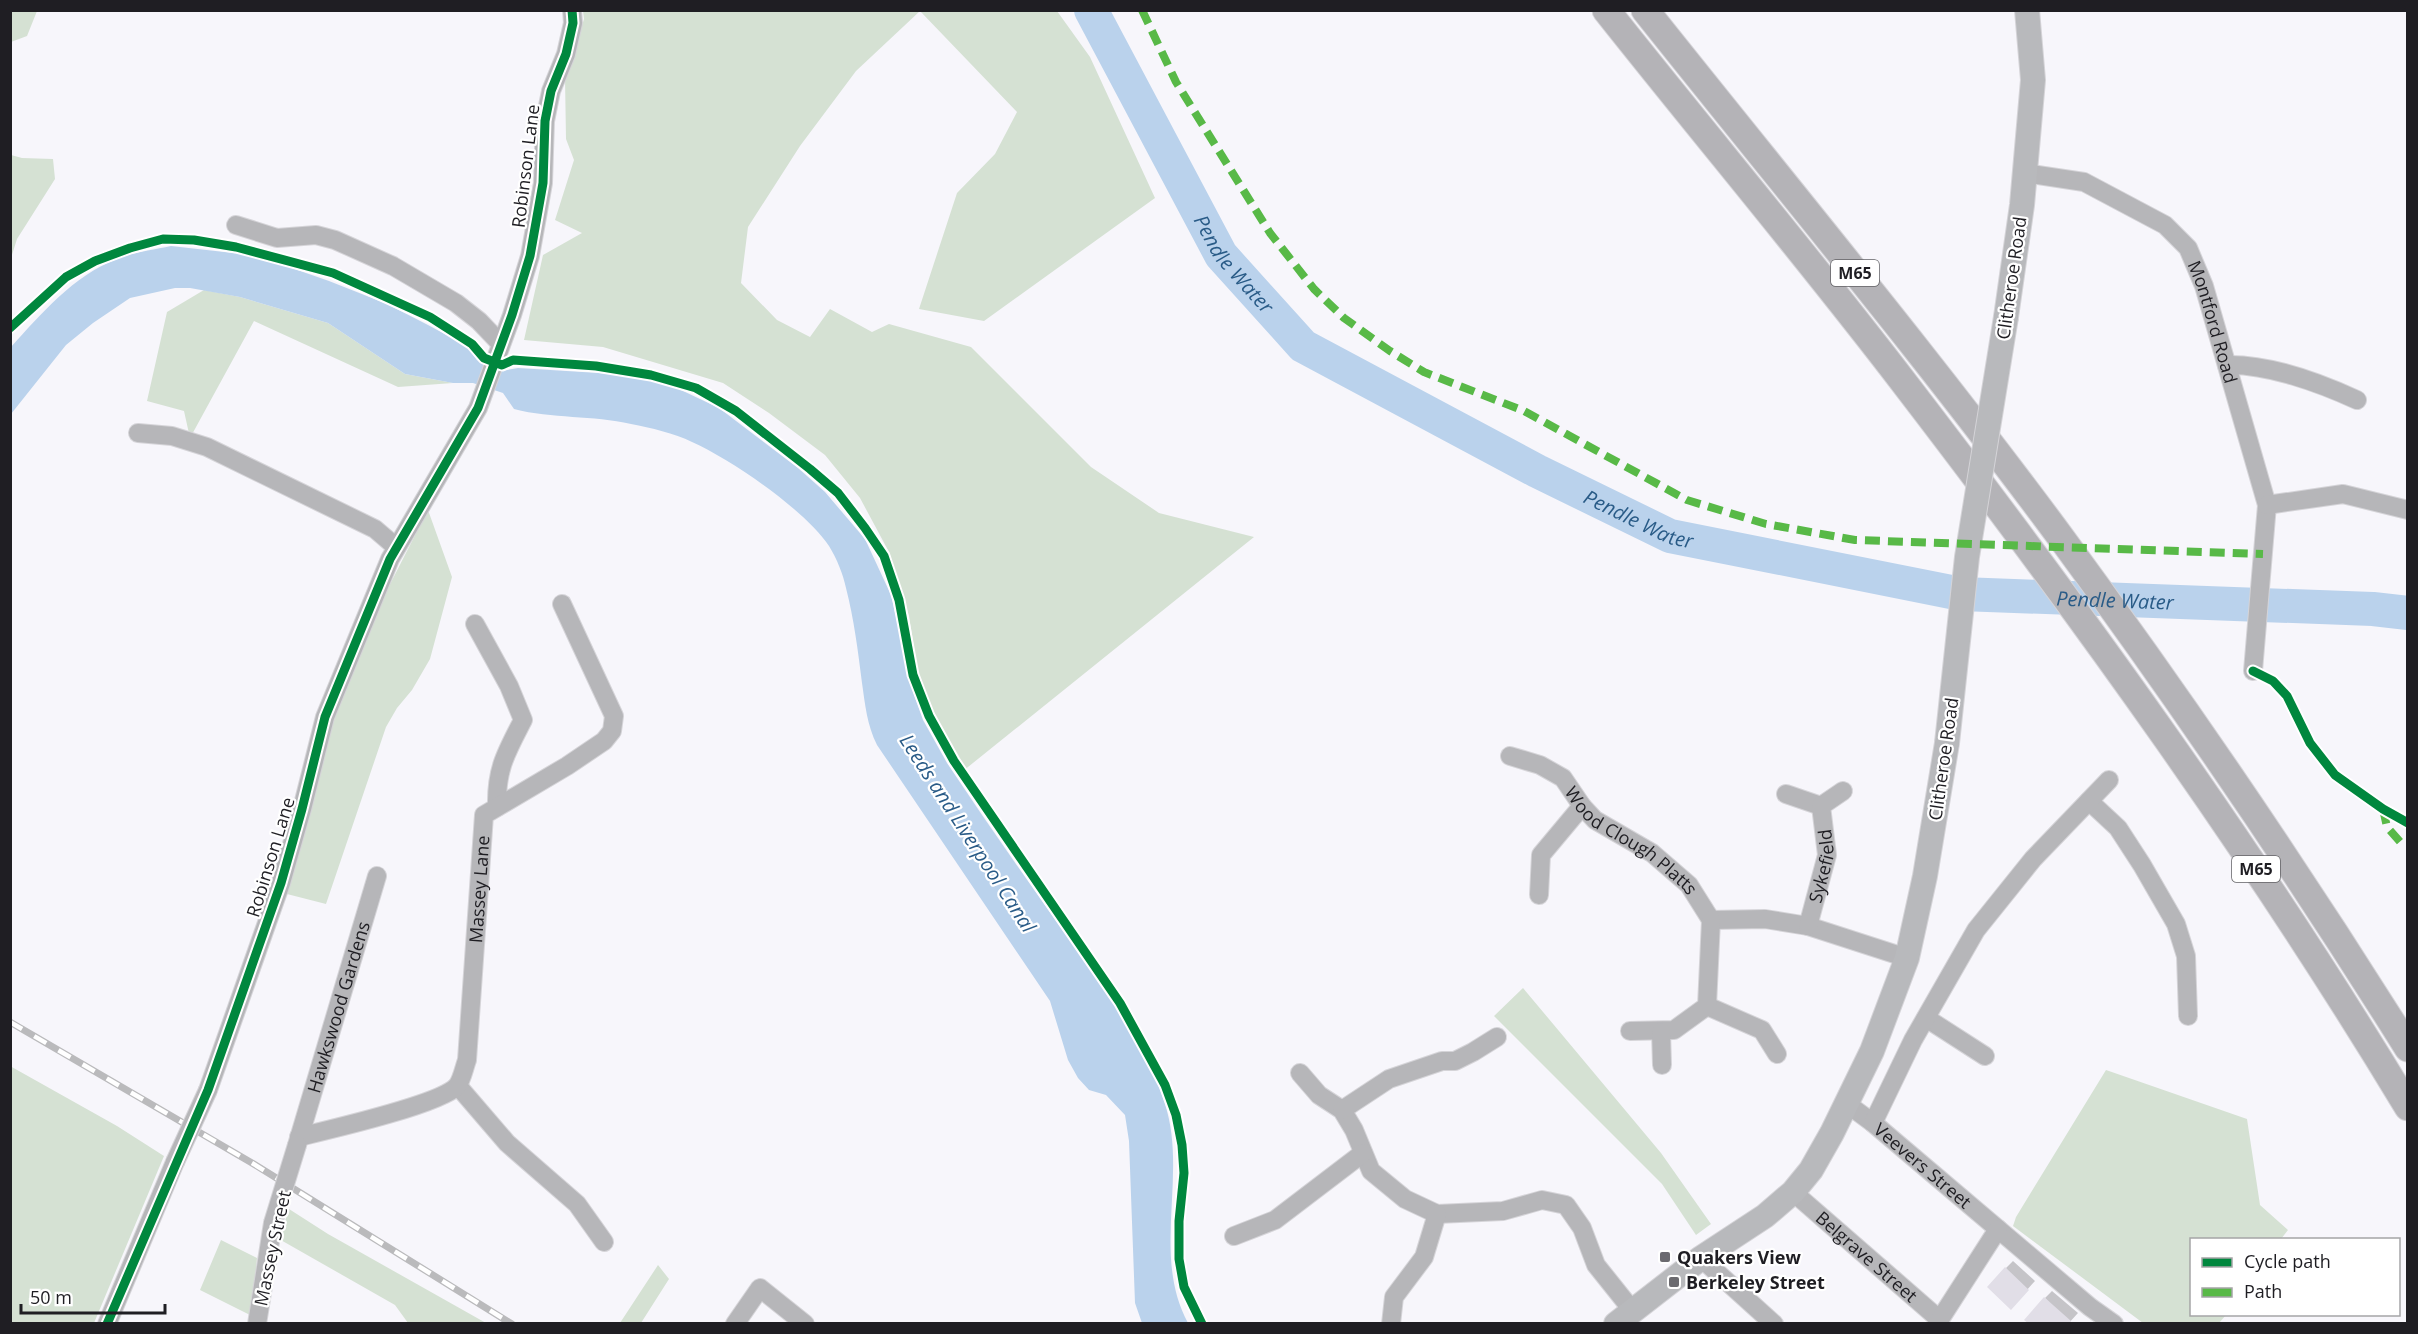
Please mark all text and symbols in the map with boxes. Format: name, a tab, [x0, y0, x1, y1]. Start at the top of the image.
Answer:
street label: Robinson Lane	[506, 103, 544, 229]
water label: Pendle Water	[1188, 210, 1281, 319]
street label: Clitheroe Road	[1990, 215, 2032, 341]
street label: Montford Road	[2183, 257, 2243, 386]
road number: M65	[1831, 260, 1879, 286]
water label: Pendle Water	[1580, 483, 1697, 554]
water label: Pendle Water	[2056, 584, 2175, 615]
street label: Clitheroe Road	[1922, 696, 1964, 822]
water label: Leeds and Liverpool Canal	[894, 729, 1043, 938]
street label: Wood Clough Platts	[1560, 781, 1704, 899]
street label: Robinson Lane	[240, 794, 300, 920]
street label: Sykefield	[1803, 828, 1839, 905]
street label: Massey Lane	[463, 835, 495, 944]
road number: M65	[2232, 856, 2280, 882]
street label: Hawkswood Gardens	[301, 918, 375, 1096]
street label: Veevers Street	[1869, 1117, 1977, 1214]
street label: Massey Street	[248, 1188, 296, 1308]
street label: Belgrave Street	[1811, 1205, 1923, 1307]
legend	[2190, 1238, 2400, 1316]
place label: Quakers View	[1677, 1245, 1801, 1269]
text: Cycle path	[2244, 1249, 2331, 1273]
marker: Quakers View	[1658, 1250, 1672, 1264]
place label: Berkeley Street	[1686, 1270, 1825, 1294]
marker: Berkeley Street	[1667, 1275, 1681, 1289]
scale bar	[21, 1277, 165, 1315]
text: Path	[2244, 1279, 2282, 1303]
text: 50 m	[30, 1285, 72, 1309]

